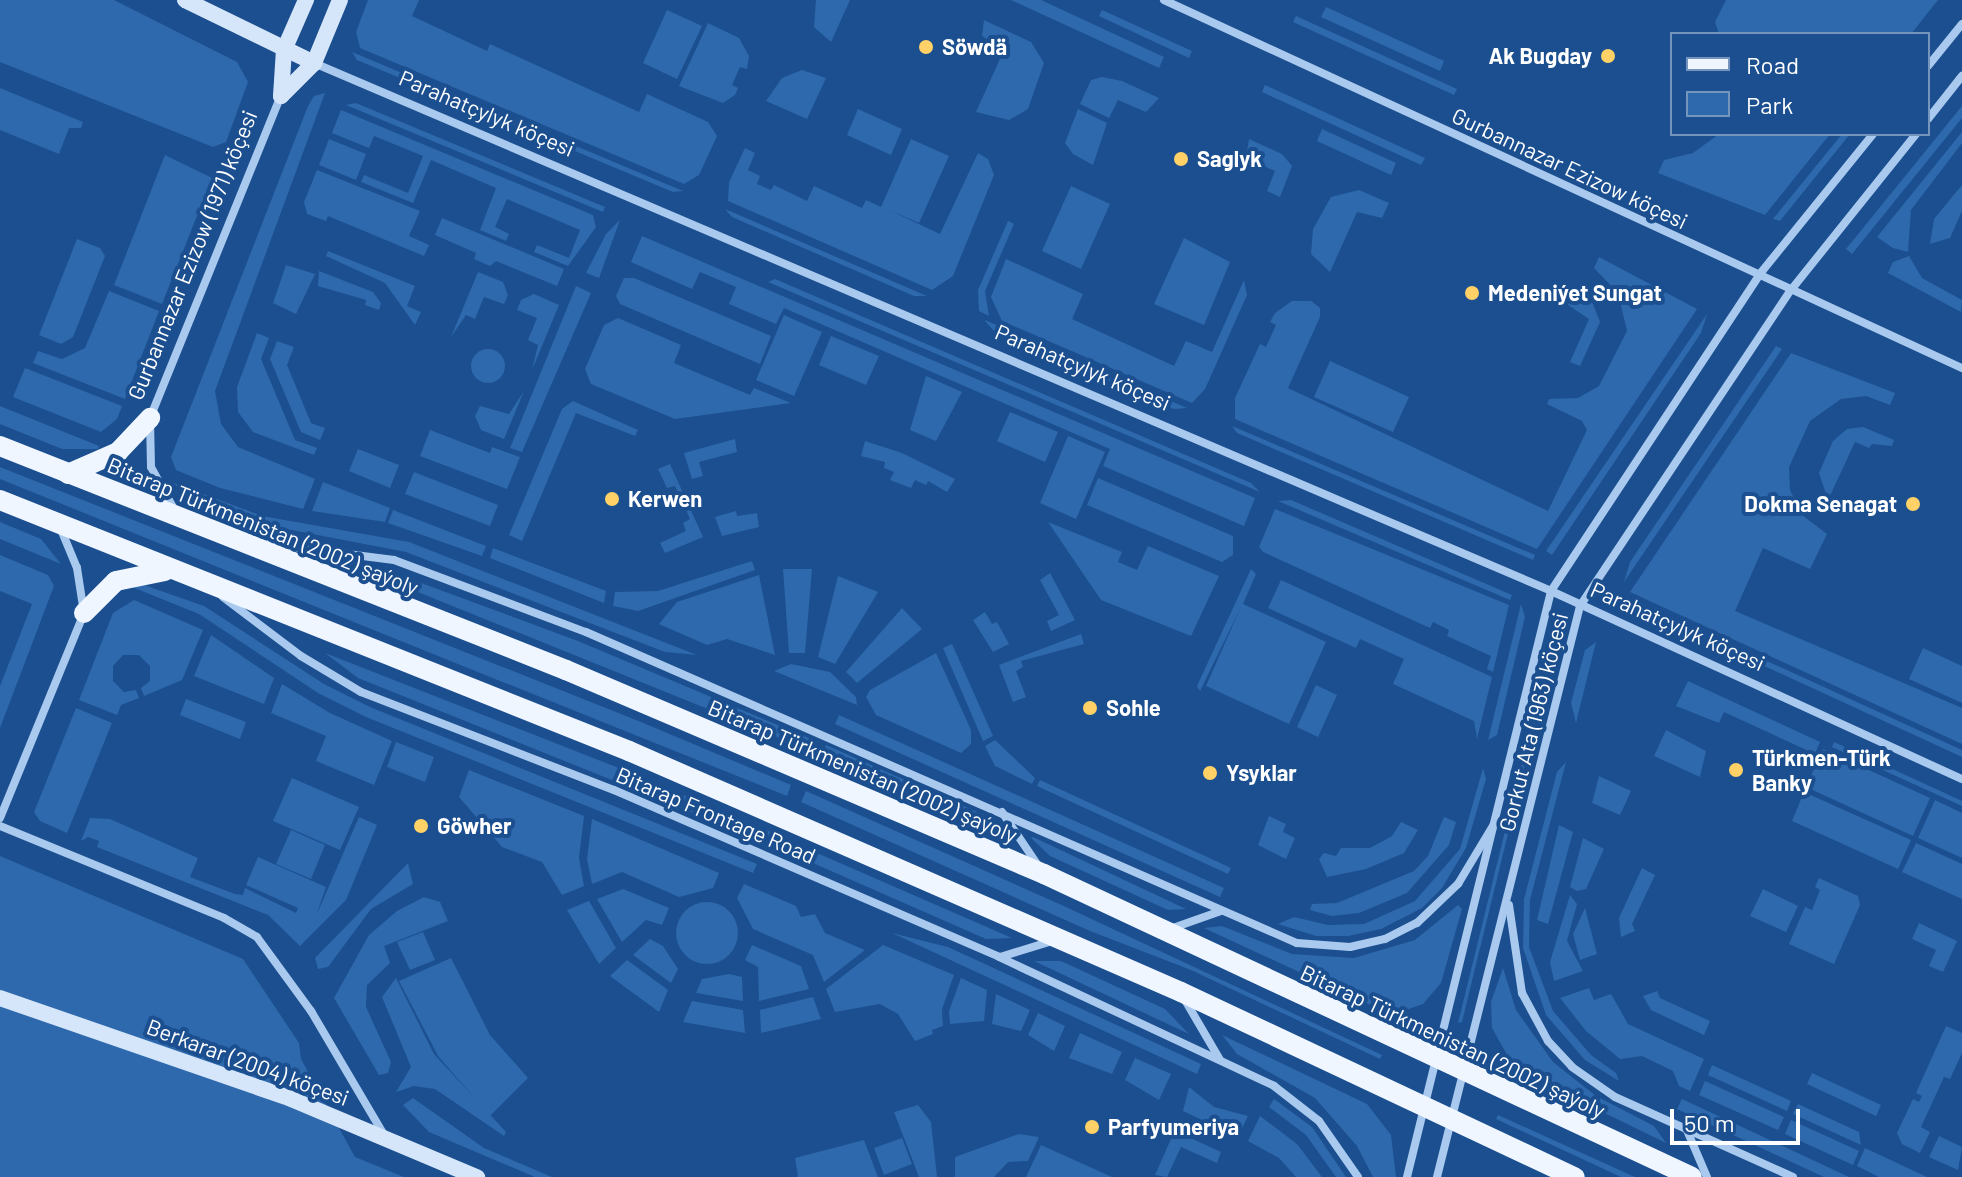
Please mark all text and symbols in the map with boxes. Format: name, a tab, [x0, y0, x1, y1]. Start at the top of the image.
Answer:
legend	[1670, 32, 1930, 136]
place label: Söwdä	[942, 34, 1007, 60]
marker: Söwdä	[917, 38, 935, 56]
place label: Ak Bugday	[1489, 43, 1592, 69]
marker: Ak Bugday	[1599, 47, 1617, 65]
text: Road	[1746, 50, 1799, 79]
street label: Parahatçylyk köçesi	[395, 64, 579, 162]
text: Park	[1746, 90, 1793, 119]
street label: Gurbannazar Ezizow köçesi	[1448, 102, 1692, 234]
street label: Gurbannazar Ezizow (1971) köçesi	[122, 106, 262, 404]
place label: Saglyk	[1197, 146, 1262, 172]
marker: Saglyk	[1172, 150, 1190, 168]
place label: Medeniýet Sungat	[1488, 280, 1662, 306]
marker: Medeniýet Sungat	[1463, 284, 1481, 302]
street label: Parahatçylyk köçesi	[991, 318, 1175, 416]
street label: Bitarap Türkmenistan (2002) şaýoly	[104, 451, 422, 601]
place label: Kerwen	[628, 486, 702, 512]
marker: Kerwen	[603, 490, 621, 508]
place label: Dokma Senagat	[1744, 491, 1897, 517]
marker: Dokma Senagat	[1904, 495, 1922, 513]
street label: Parahatçylyk köçesi	[1587, 576, 1769, 676]
street label: Gorkut Ata (1963) köçesi	[1493, 610, 1573, 834]
street label: Bitarap Türkmenistan (2002) şaýoly	[704, 694, 1022, 848]
place label: Sohle	[1106, 695, 1161, 721]
marker: Sohle	[1081, 699, 1099, 717]
place label: Türkmen-Türk Banky	[1752, 744, 1891, 796]
place label: Ysyklar	[1226, 760, 1297, 786]
street label: Bitarap Frontage Road	[612, 761, 820, 869]
marker: Türkmen-Türk Banky	[1727, 761, 1745, 779]
marker: Ysyklar	[1201, 764, 1219, 782]
place label: Göwher	[437, 813, 512, 839]
marker: Göwher	[412, 817, 430, 835]
street label: Bitarap Türkmenistan (2002) şaýoly	[1296, 959, 1610, 1123]
street label: Berkarar (2004) köçesi	[143, 1013, 353, 1111]
scale bar	[1674, 1093, 1804, 1143]
text: 50 m	[1684, 1108, 1735, 1137]
place label: Parfyumeriya	[1108, 1114, 1239, 1140]
marker: Parfyumeriya	[1083, 1118, 1101, 1136]

